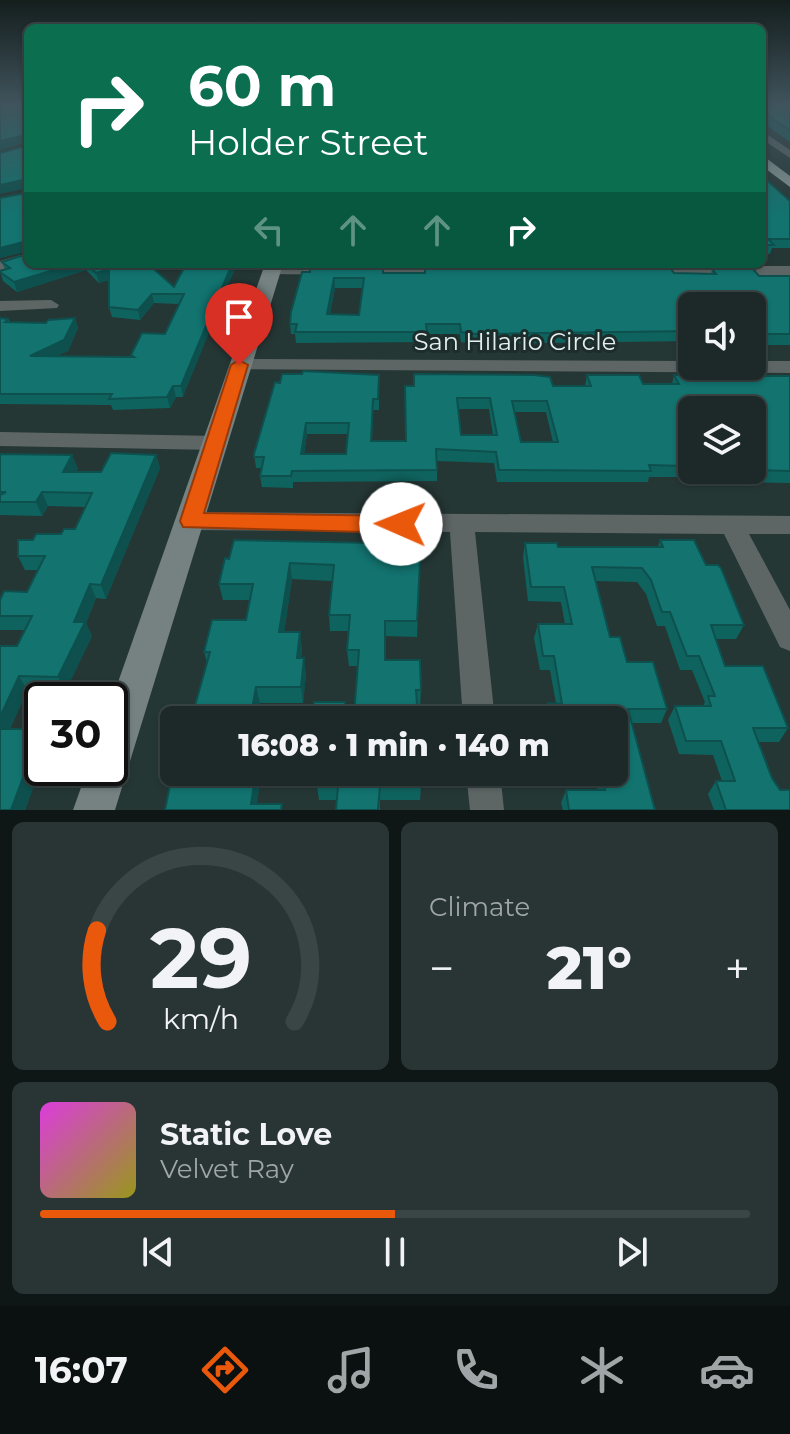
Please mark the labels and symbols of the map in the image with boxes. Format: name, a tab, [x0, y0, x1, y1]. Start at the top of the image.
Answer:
pin	[205, 283, 273, 365]
street label: San Hilario Circle	[414, 327, 616, 356]
position arrow	[359, 482, 443, 566]
speed limit sign: 30	[24, 682, 128, 786]

